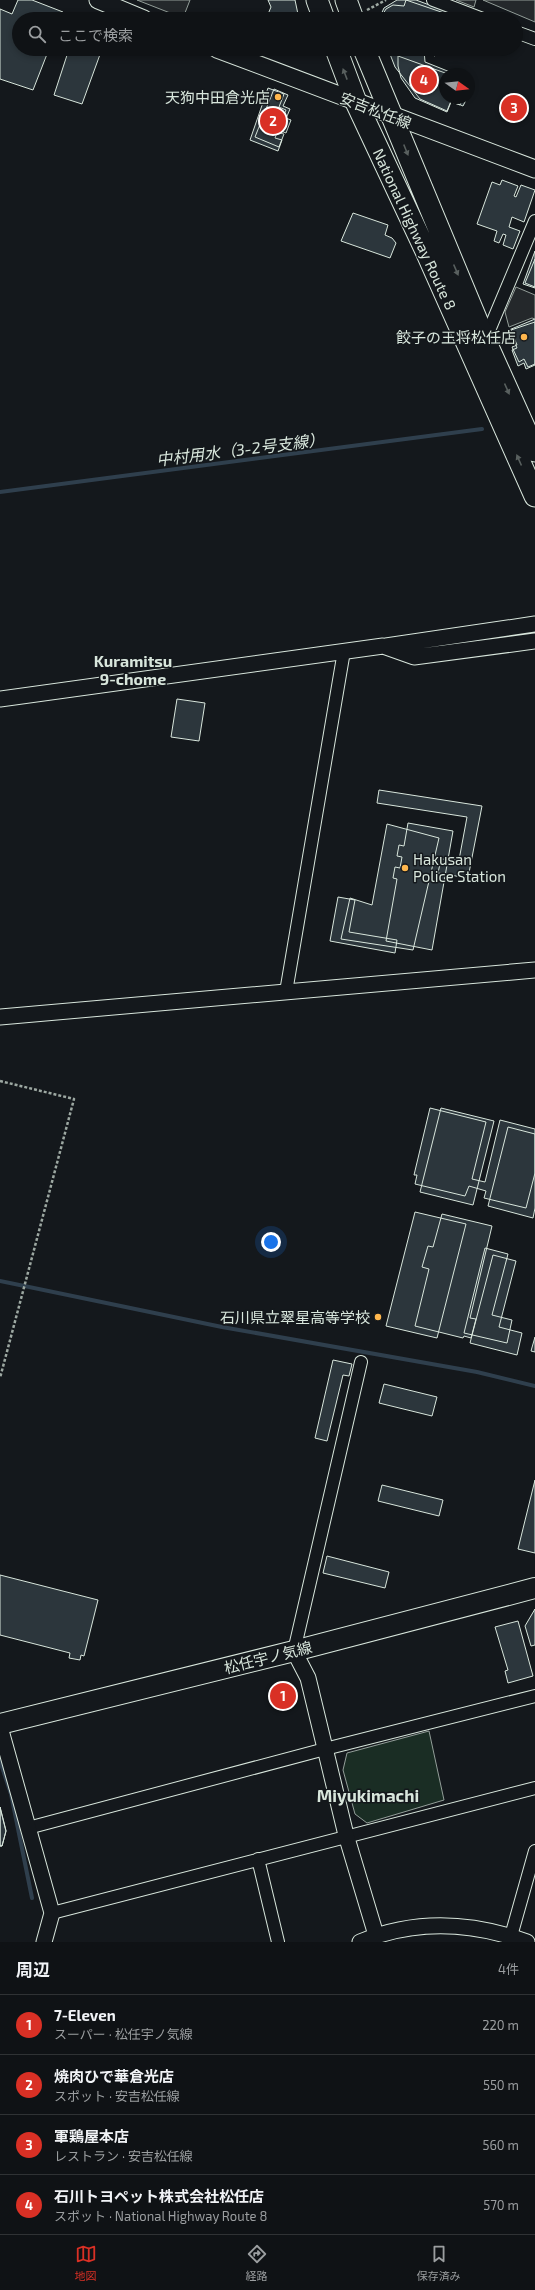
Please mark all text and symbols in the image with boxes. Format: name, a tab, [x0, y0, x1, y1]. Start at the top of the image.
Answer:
search box	[12, 12, 523, 56]
icon: search	[26, 23, 48, 45]
text: ここで検索	[58, 26, 133, 44]
pin: 4	[411, 65, 437, 95]
one-way arrow	[342, 67, 348, 79]
north arrow	[439, 68, 475, 104]
place label: 天狗中田倉光店	[165, 88, 270, 106]
street label: 安吉松任線	[338, 88, 414, 132]
marker: 天狗中田倉光店	[273, 92, 283, 102]
pin: 3	[501, 93, 527, 123]
pin: 2	[260, 106, 286, 136]
one-way arrow	[404, 144, 410, 156]
street label: National Highway Route 8	[370, 145, 460, 313]
one-way arrow	[453, 264, 459, 276]
place label: 餃子の王将松任店	[396, 328, 516, 346]
marker: 餃子の王将松任店	[519, 332, 529, 342]
one-way arrow	[504, 383, 510, 395]
water label: 中村用水（3-2号支線）	[155, 429, 325, 469]
one-way arrow	[516, 454, 522, 466]
district label: Kuramitsu 9-chome	[94, 651, 172, 688]
place label: Hakusan Police Station	[413, 850, 506, 885]
marker: Hakusan Police Station	[400, 863, 410, 873]
your location	[261, 1232, 281, 1252]
place label: 石川県立翠星高等学校	[220, 1308, 370, 1326]
marker: 石川県立翠星高等学校	[373, 1312, 383, 1322]
street label: 松任宇ノ気線	[222, 1637, 314, 1677]
pin: 1	[270, 1681, 296, 1711]
district label: Miyukimachi	[317, 1785, 419, 1806]
text: 周辺	[16, 1959, 50, 1979]
text: 4件	[498, 1961, 519, 1977]
text: 7-Eleven	[54, 2006, 116, 2024]
text: 1	[26, 2017, 32, 2033]
text: 220 m	[482, 2017, 519, 2033]
text: スーパー · 松任宇ノ気線	[54, 2026, 193, 2042]
text: 焼肉ひで華倉光店	[54, 2067, 174, 2085]
text: 2	[25, 2077, 33, 2093]
text: 550 m	[483, 2077, 519, 2093]
text: スポット · 安吉松任線	[54, 2088, 180, 2104]
text: 軍鶏屋本店	[54, 2127, 129, 2145]
text: 3	[25, 2137, 33, 2153]
text: 560 m	[482, 2137, 519, 2153]
text: レストラン · 安吉松任線	[54, 2148, 193, 2164]
text: 石川トヨペット株式会社松任店	[54, 2187, 264, 2205]
text: 4	[25, 2197, 33, 2213]
text: 570 m	[483, 2197, 519, 2213]
text: スポット · National Highway Route 8	[54, 2208, 267, 2224]
tab: 地図	[75, 2243, 97, 2283]
tab: 経路	[246, 2243, 268, 2283]
tab: 保存済み	[417, 2243, 461, 2283]

